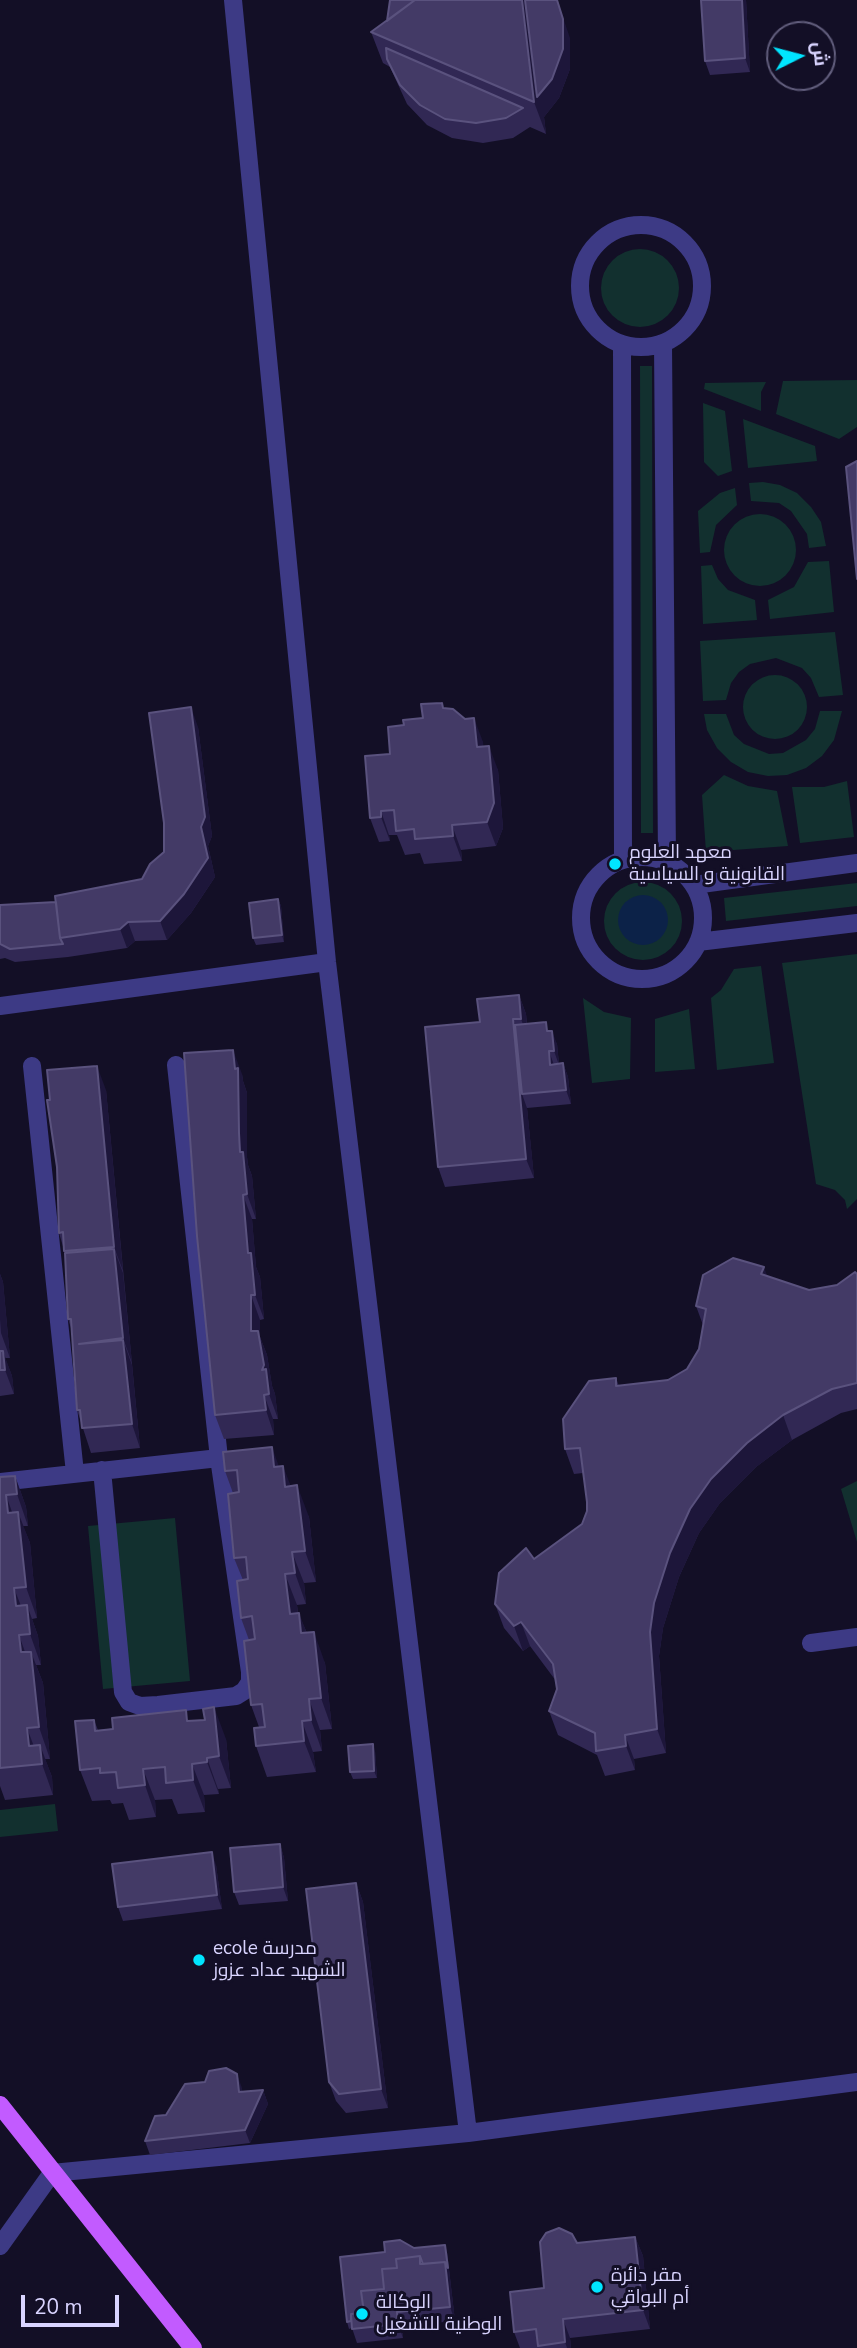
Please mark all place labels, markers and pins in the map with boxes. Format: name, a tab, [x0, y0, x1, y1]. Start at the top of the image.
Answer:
place label: معهد العلوم القانونية و السياسية	[629, 842, 785, 886]
marker: معهد العلوم القانونية و السياسية	[607, 856, 623, 872]
place label: ecole مدرسة الشهيد عداد عزوز	[213, 1938, 346, 1982]
marker: ecole مدرسة الشهيد عداد عزوز	[191, 1952, 207, 1968]
place label: مقر دائرة أم البواقي	[611, 2265, 689, 2309]
marker: مقر دائرة أم البواقي	[589, 2279, 605, 2295]
place label: الوكالة الوطنية للتشغيل	[376, 2292, 502, 2336]
marker: الوكالة الوطنية للتشغيل	[354, 2306, 370, 2322]

